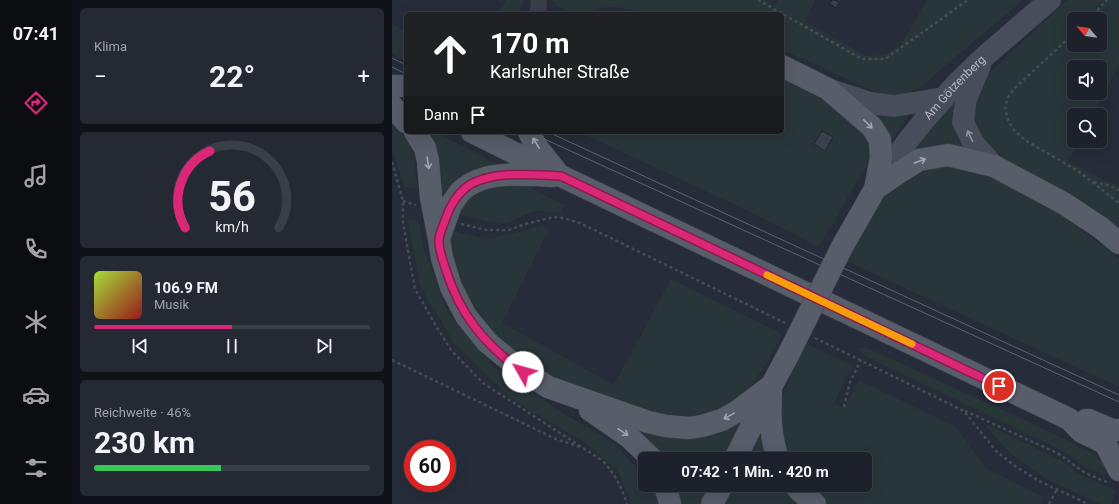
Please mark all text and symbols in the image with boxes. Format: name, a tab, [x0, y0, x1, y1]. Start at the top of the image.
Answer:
north arrow	[1067, 12, 1107, 52]
map controls	[1067, 12, 1107, 148]
text: 07:41	[13, 23, 59, 44]
text: 170 m	[490, 27, 569, 60]
icon: ahead	[424, 28, 476, 80]
text: Klima	[94, 39, 127, 54]
street label: Am Götzenberg	[921, 53, 988, 122]
text: 22°	[209, 59, 255, 94]
button: sound	[1067, 60, 1107, 100]
text: Karlsruher Straße	[490, 61, 629, 82]
text: −	[94, 64, 107, 89]
text: +	[358, 64, 370, 89]
icon: directions	[22, 89, 50, 117]
icon: arrive	[467, 104, 489, 126]
text: Dann	[424, 106, 459, 124]
button: search	[1067, 108, 1107, 148]
one-way arrow	[863, 119, 873, 129]
one-way arrow	[965, 130, 973, 142]
one-way arrow	[531, 138, 540, 149]
one-way arrow	[424, 156, 432, 169]
one-way arrow	[914, 157, 926, 165]
icon: music	[22, 162, 50, 190]
text: 56	[208, 172, 256, 221]
text: km/h	[215, 219, 249, 235]
icon: phone	[22, 235, 50, 263]
text: 106.9 FM	[154, 279, 218, 297]
text: Musik	[154, 297, 189, 312]
icon: climate	[22, 308, 50, 336]
icon: previous	[129, 335, 151, 357]
icon: pause	[221, 335, 243, 357]
icon: next	[313, 335, 335, 357]
position arrow	[502, 351, 544, 393]
pin	[982, 369, 1016, 403]
icon: arrive	[988, 375, 1010, 397]
icon: car	[22, 381, 50, 409]
text: Reichweite · 46%	[94, 405, 191, 420]
one-way arrow	[723, 413, 735, 420]
text: 230 km	[94, 425, 195, 460]
one-way arrow	[617, 428, 628, 436]
speed limit sign: 60	[404, 440, 456, 492]
icon: filters	[22, 454, 50, 482]
text: 07:42 · 1 Min. · 420 m	[681, 463, 829, 481]

